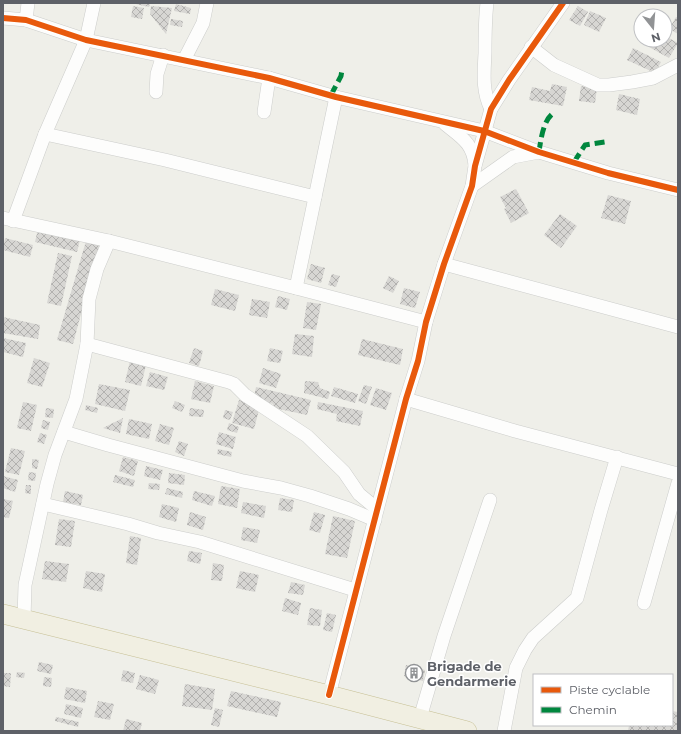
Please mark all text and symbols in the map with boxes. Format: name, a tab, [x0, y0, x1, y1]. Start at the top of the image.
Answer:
north arrow	[633, 8, 673, 48]
text: N	[650, 30, 662, 46]
place label: Brigade de Gendarmerie	[427, 658, 516, 689]
building icon: Brigade de Gendarmerie	[404, 663, 424, 683]
legend	[533, 674, 673, 726]
text: Piste cyclable	[569, 682, 650, 697]
text: Chemin	[569, 702, 617, 717]

